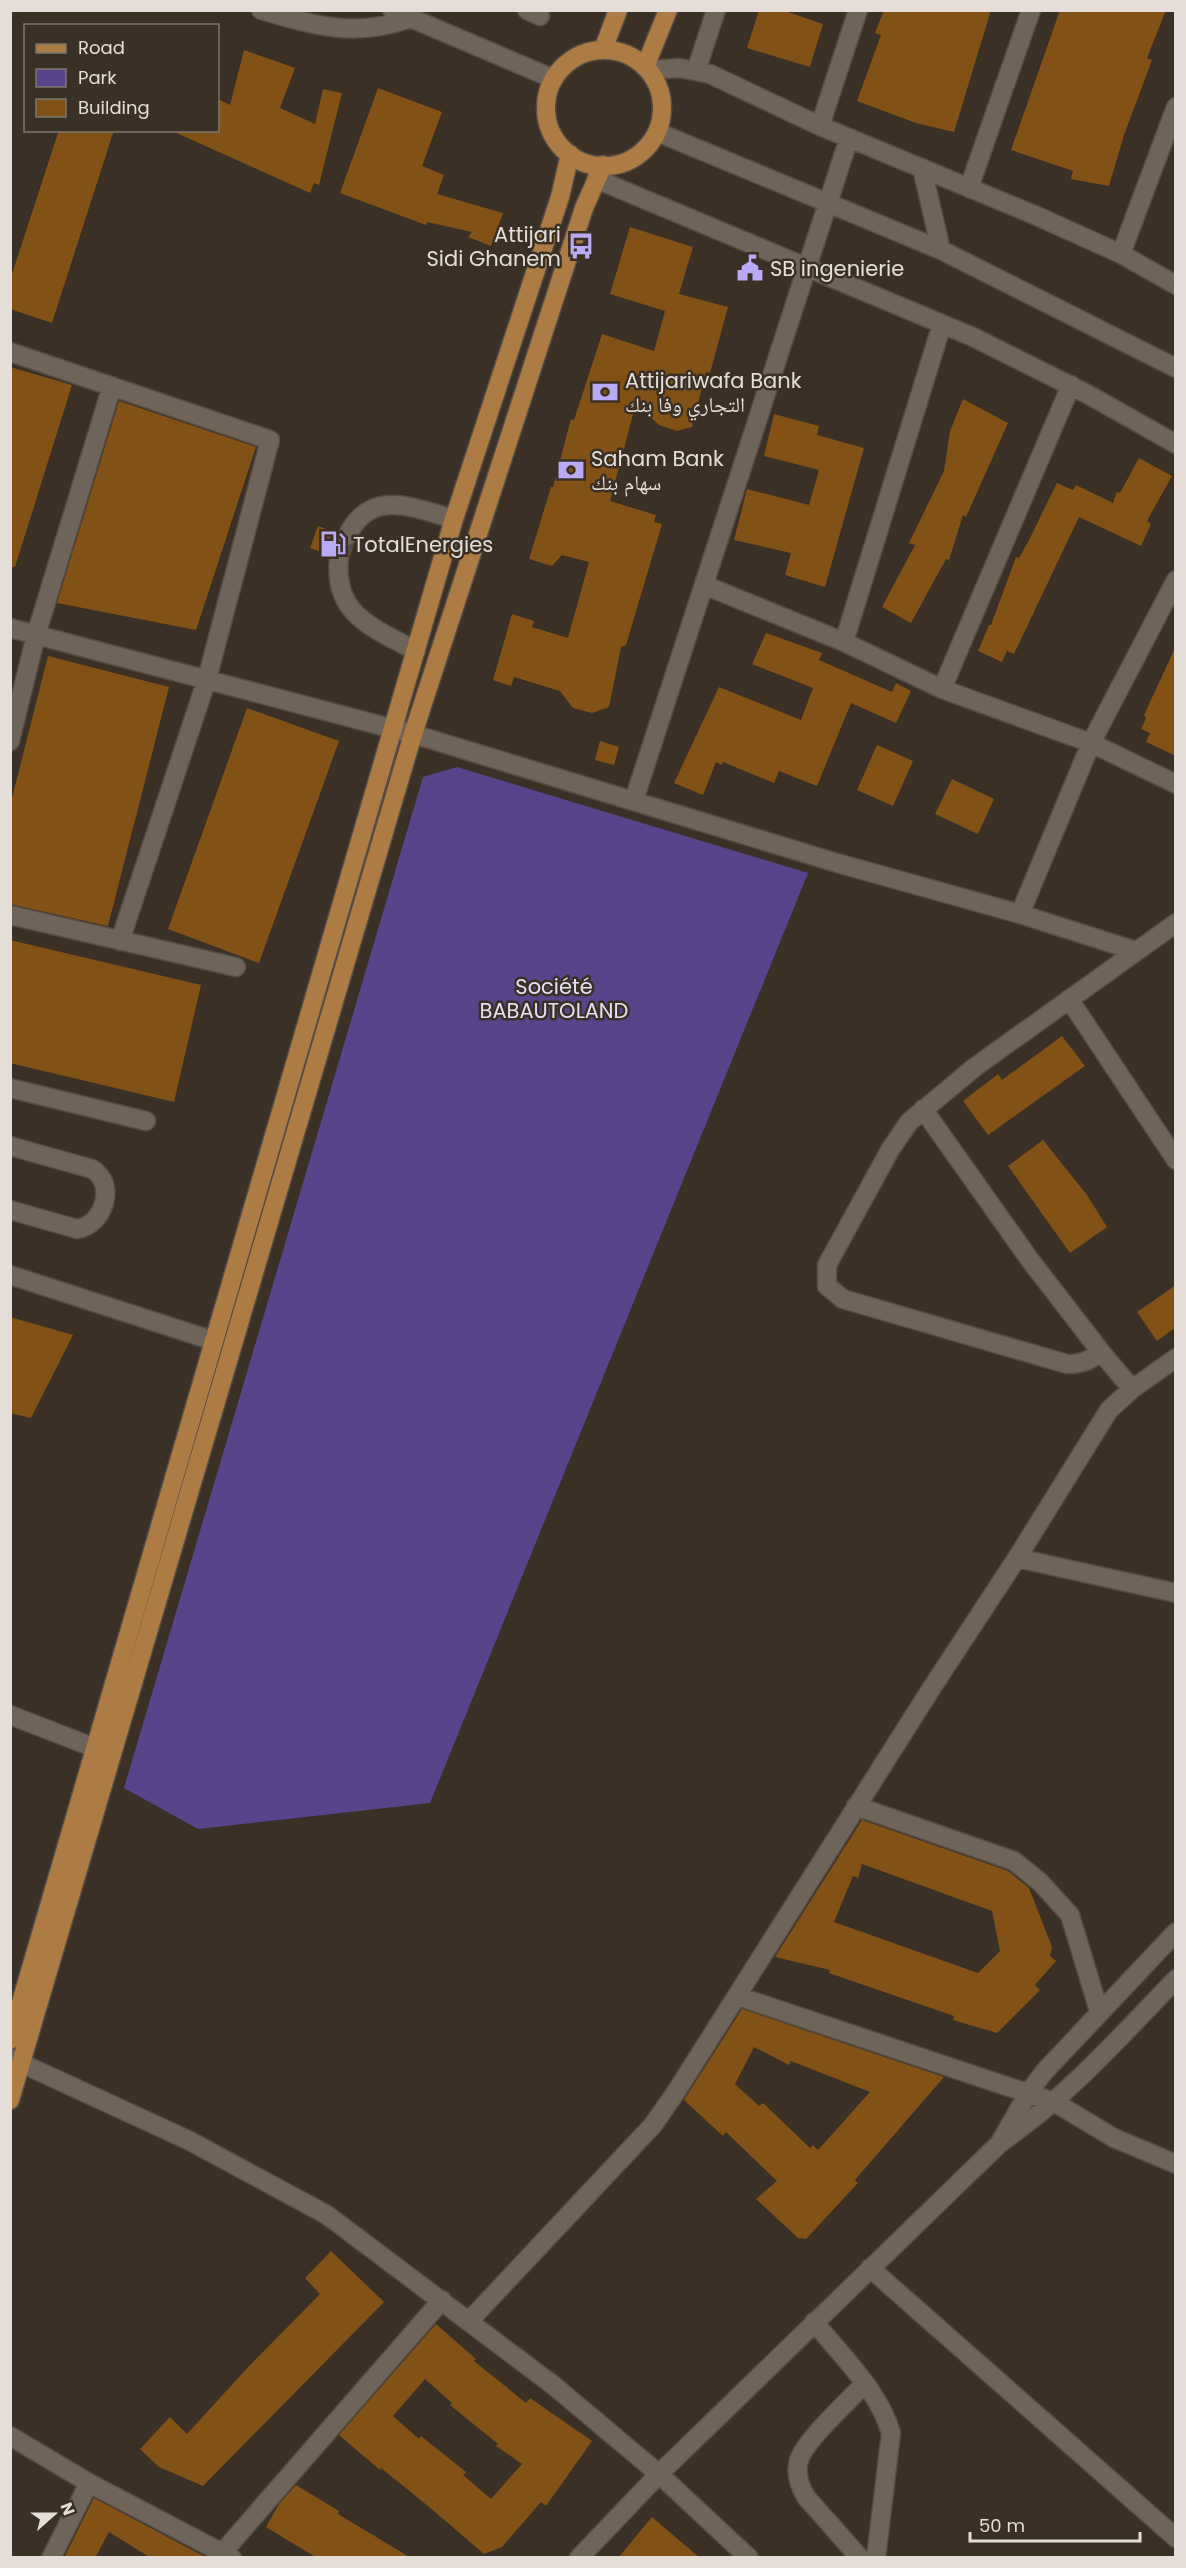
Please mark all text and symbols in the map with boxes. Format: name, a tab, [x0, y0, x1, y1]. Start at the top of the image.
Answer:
legend	[24, 24, 219, 132]
text: Road	[78, 35, 125, 60]
text: Park	[78, 65, 117, 90]
text: Building	[78, 95, 150, 120]
place label: Attijari Sidi Ghanem	[426, 220, 561, 273]
bus stop icon: Attijari Sidi Ghanem	[566, 231, 596, 261]
public building icon: SB ingenierie	[735, 253, 765, 283]
place label: SB ingenierie	[770, 254, 904, 283]
place label: Attijariwafa Bank التجاري وفا بنك	[625, 366, 802, 421]
bank icon: Attijariwafa Bank التجاري وفا بنك	[590, 377, 620, 407]
place label: Saham Bank سهام بنك	[591, 444, 724, 497]
bank icon: Saham Bank سهام بنك	[556, 455, 586, 485]
fuel station icon: TotalEnergies	[318, 529, 348, 559]
place label: TotalEnergies	[353, 530, 493, 559]
park label: Société BABAUTOLAND	[480, 972, 628, 1025]
north arrow	[24, 2484, 84, 2544]
text: N	[55, 2499, 80, 2519]
scale bar	[970, 2505, 1140, 2543]
text: 50 m	[979, 2513, 1025, 2538]

